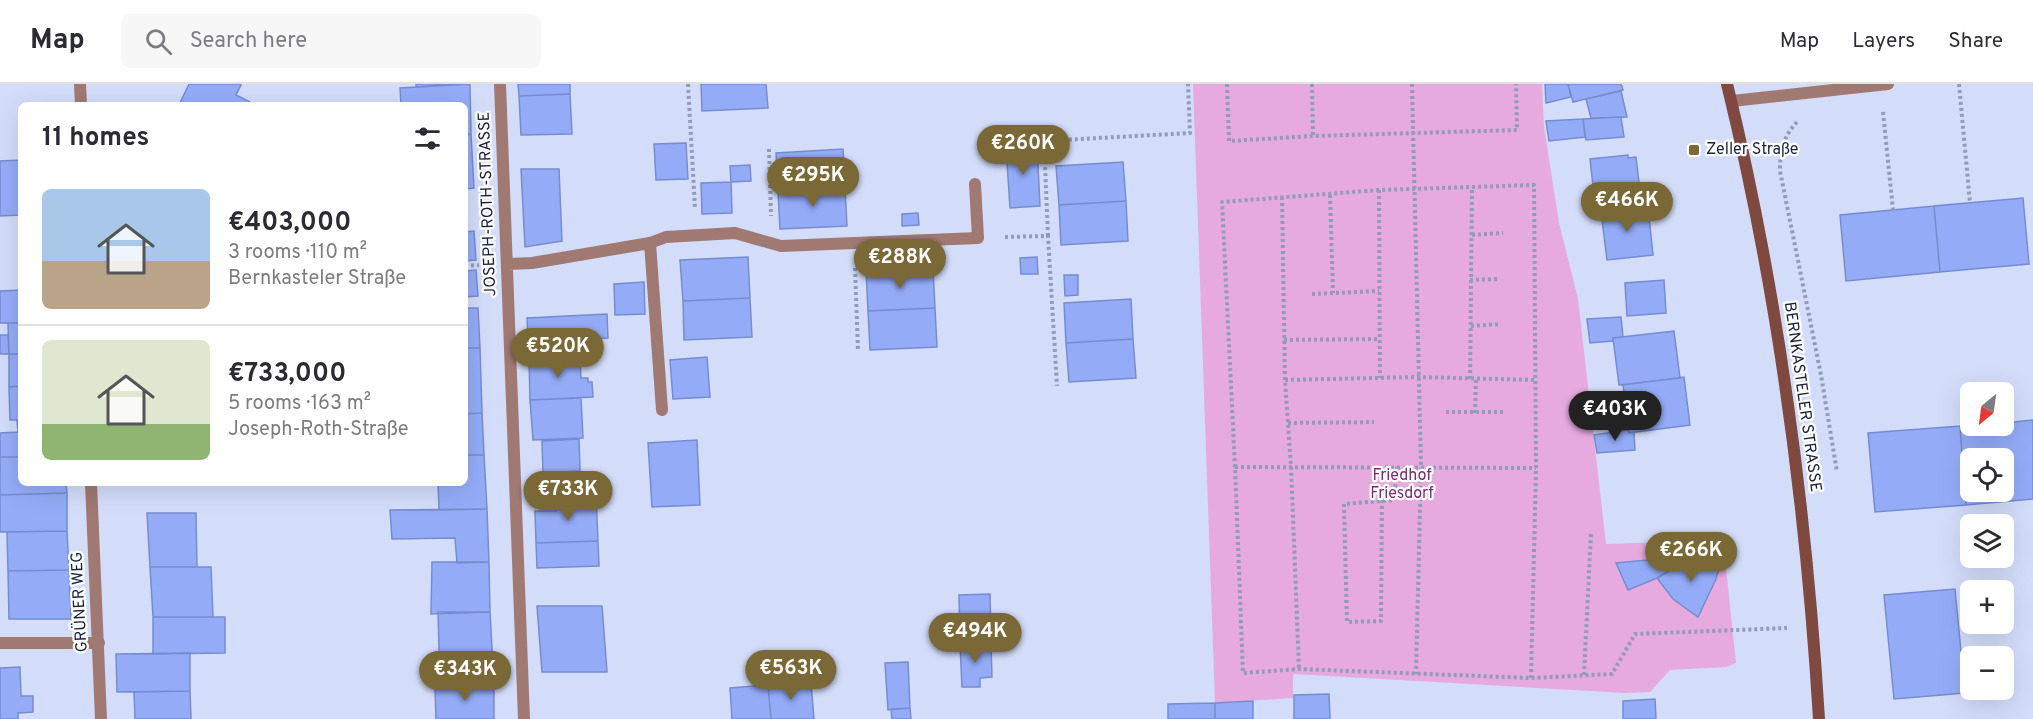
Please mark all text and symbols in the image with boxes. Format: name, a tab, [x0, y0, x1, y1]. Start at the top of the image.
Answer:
search box	[121, 14, 541, 68]
text: Map	[30, 23, 85, 59]
icon: search	[142, 25, 175, 58]
text: Search here	[190, 28, 307, 55]
text: Map	[1780, 28, 1819, 55]
text: Layers	[1852, 28, 1915, 55]
text: Share	[1948, 28, 2003, 55]
street label: JOSEPH-ROTH-STRASSE	[475, 111, 501, 297]
text: 11 homes	[42, 122, 149, 155]
icon: filters	[411, 122, 444, 155]
pin: €260K	[981, 125, 1065, 176]
text: €260K	[991, 131, 1055, 157]
place label: Zeller Straße	[1706, 140, 1798, 160]
marker: Zeller Straße	[1687, 143, 1701, 157]
pin: €295K	[771, 157, 855, 208]
text: €295K	[781, 163, 845, 189]
pin: €466K	[1585, 182, 1669, 233]
text: €466K	[1595, 188, 1659, 214]
text: €403,000	[228, 207, 351, 240]
icon: home	[90, 213, 162, 285]
pin: €288K	[858, 239, 942, 290]
text: 3 rooms · 110 m²	[228, 240, 367, 266]
text: €288K	[868, 245, 932, 271]
text: Bernkasteler Straße	[228, 266, 406, 292]
street label: BERNKASTELER STRASSE	[1779, 301, 1825, 493]
pin: €520K	[516, 328, 600, 379]
text: €520K	[526, 334, 590, 360]
text: €733,000	[228, 358, 346, 391]
icon: home	[90, 364, 162, 436]
north arrow	[1960, 382, 2014, 436]
map controls	[1960, 382, 2014, 700]
text: 5 rooms · 163 m²	[228, 391, 371, 417]
pin: €403K	[1573, 391, 1657, 442]
text: €403K	[1583, 397, 1647, 423]
text: Joseph-Roth-Straße	[228, 417, 408, 443]
button: locate	[1960, 448, 2014, 502]
park label: Friedhof Friesdorf	[1370, 466, 1434, 504]
pin: €733K	[526, 471, 610, 522]
text: €733K	[538, 477, 598, 503]
button: layers	[1960, 514, 2014, 568]
pin: €266K	[1649, 532, 1733, 583]
text: €266K	[1659, 538, 1723, 564]
street label: GRÜNER WEG	[65, 551, 93, 653]
button: +	[1960, 580, 2014, 634]
pin: €494K	[933, 613, 1017, 664]
text: €494K	[943, 619, 1007, 645]
button: −	[1960, 646, 2014, 700]
pin: €563K	[749, 650, 833, 701]
pin: €343K	[423, 651, 507, 702]
text: €563K	[759, 656, 823, 682]
text: €343K	[433, 657, 497, 683]

